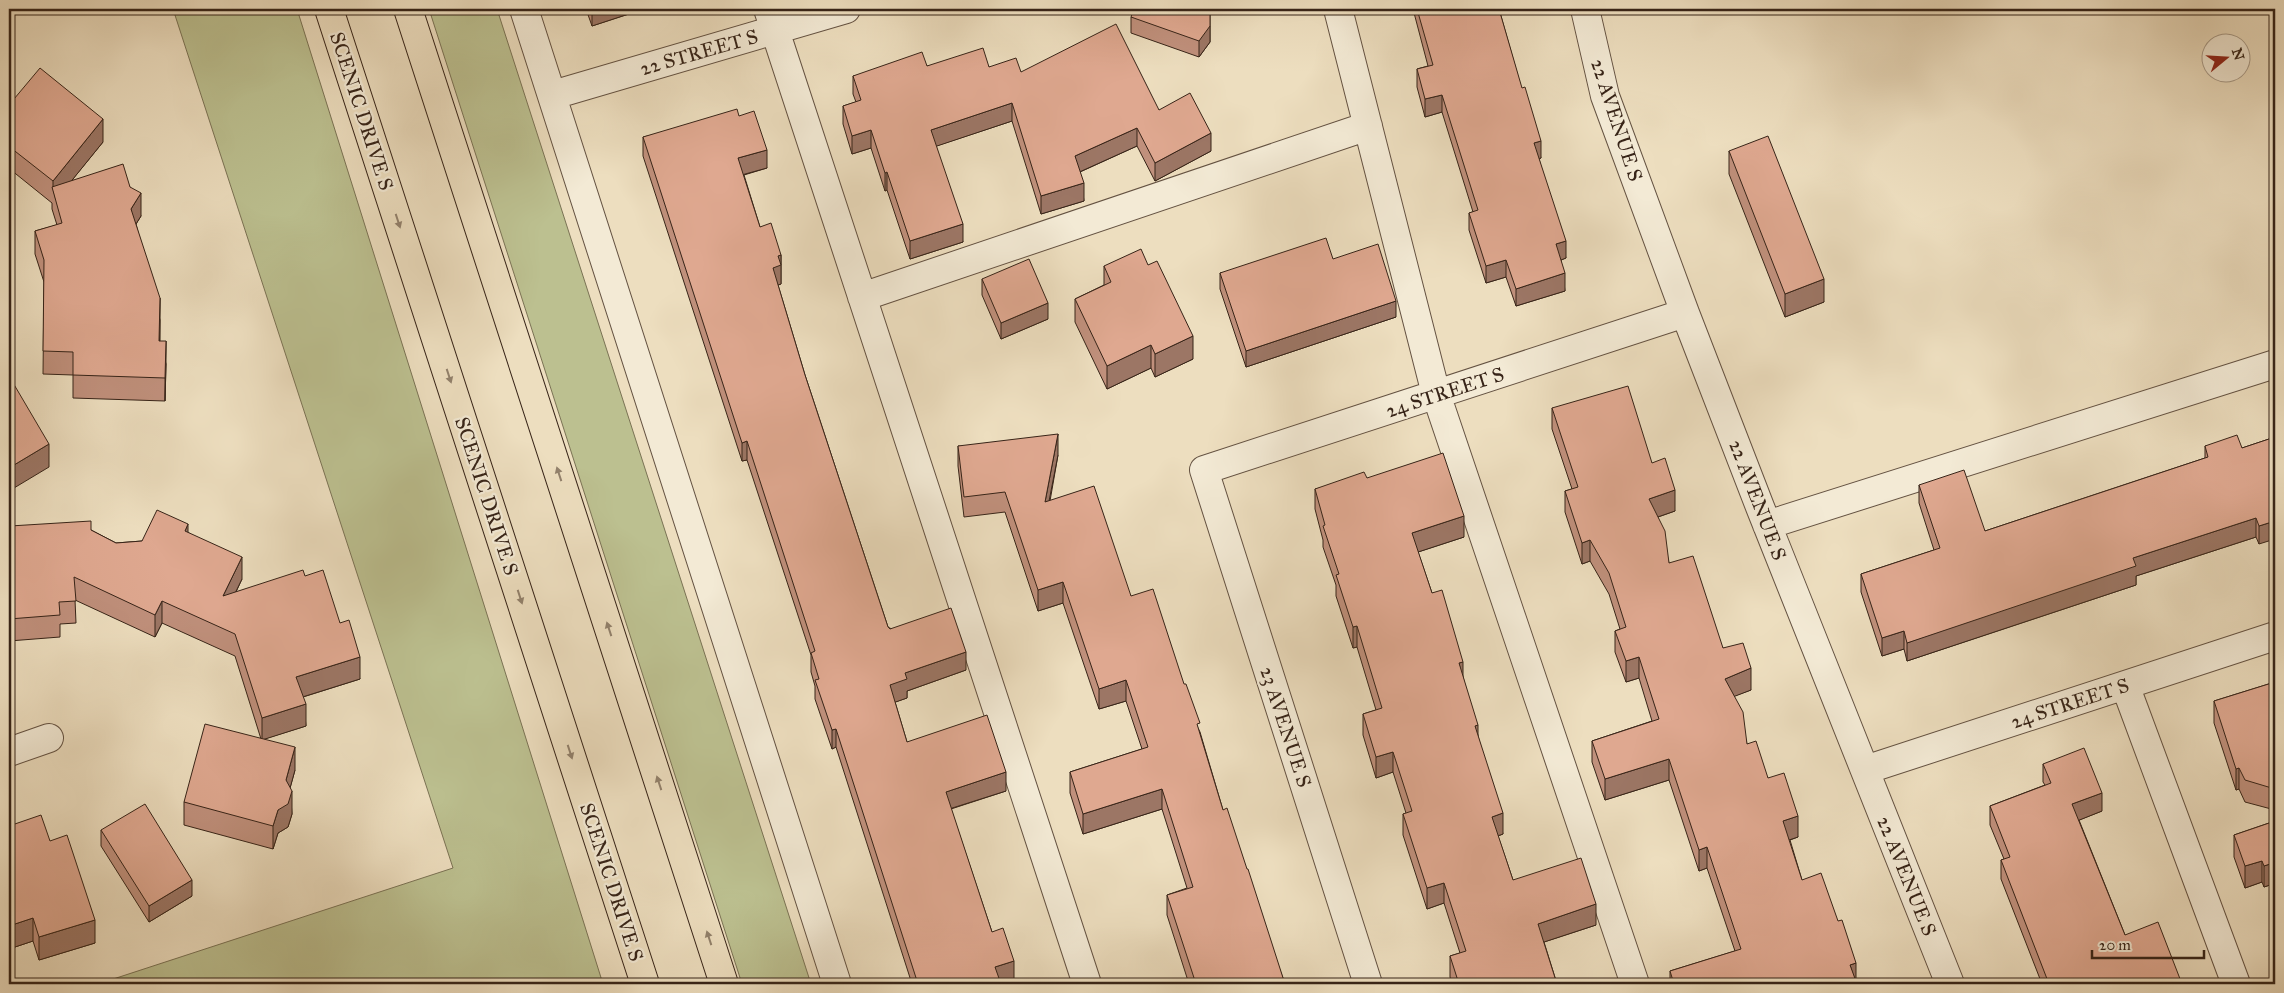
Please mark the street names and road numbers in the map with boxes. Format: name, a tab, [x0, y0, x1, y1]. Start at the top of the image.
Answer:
street label: 22 STREET S	[637, 24, 761, 80]
street label: SCENIC DRIVE S	[325, 29, 399, 193]
street label: 22 AVENUE S	[1586, 56, 1648, 184]
street label: 24 STREET S	[1383, 362, 1507, 422]
street label: SCENIC DRIVE S	[450, 414, 524, 578]
street label: 22 AVENUE S	[1724, 436, 1792, 564]
street label: 23 AVENUE S	[1255, 664, 1317, 790]
street label: 24 STREET S	[2008, 673, 2132, 733]
street label: SCENIC DRIVE S	[575, 800, 649, 964]
street label: 22 AVENUE S	[1872, 813, 1942, 939]

